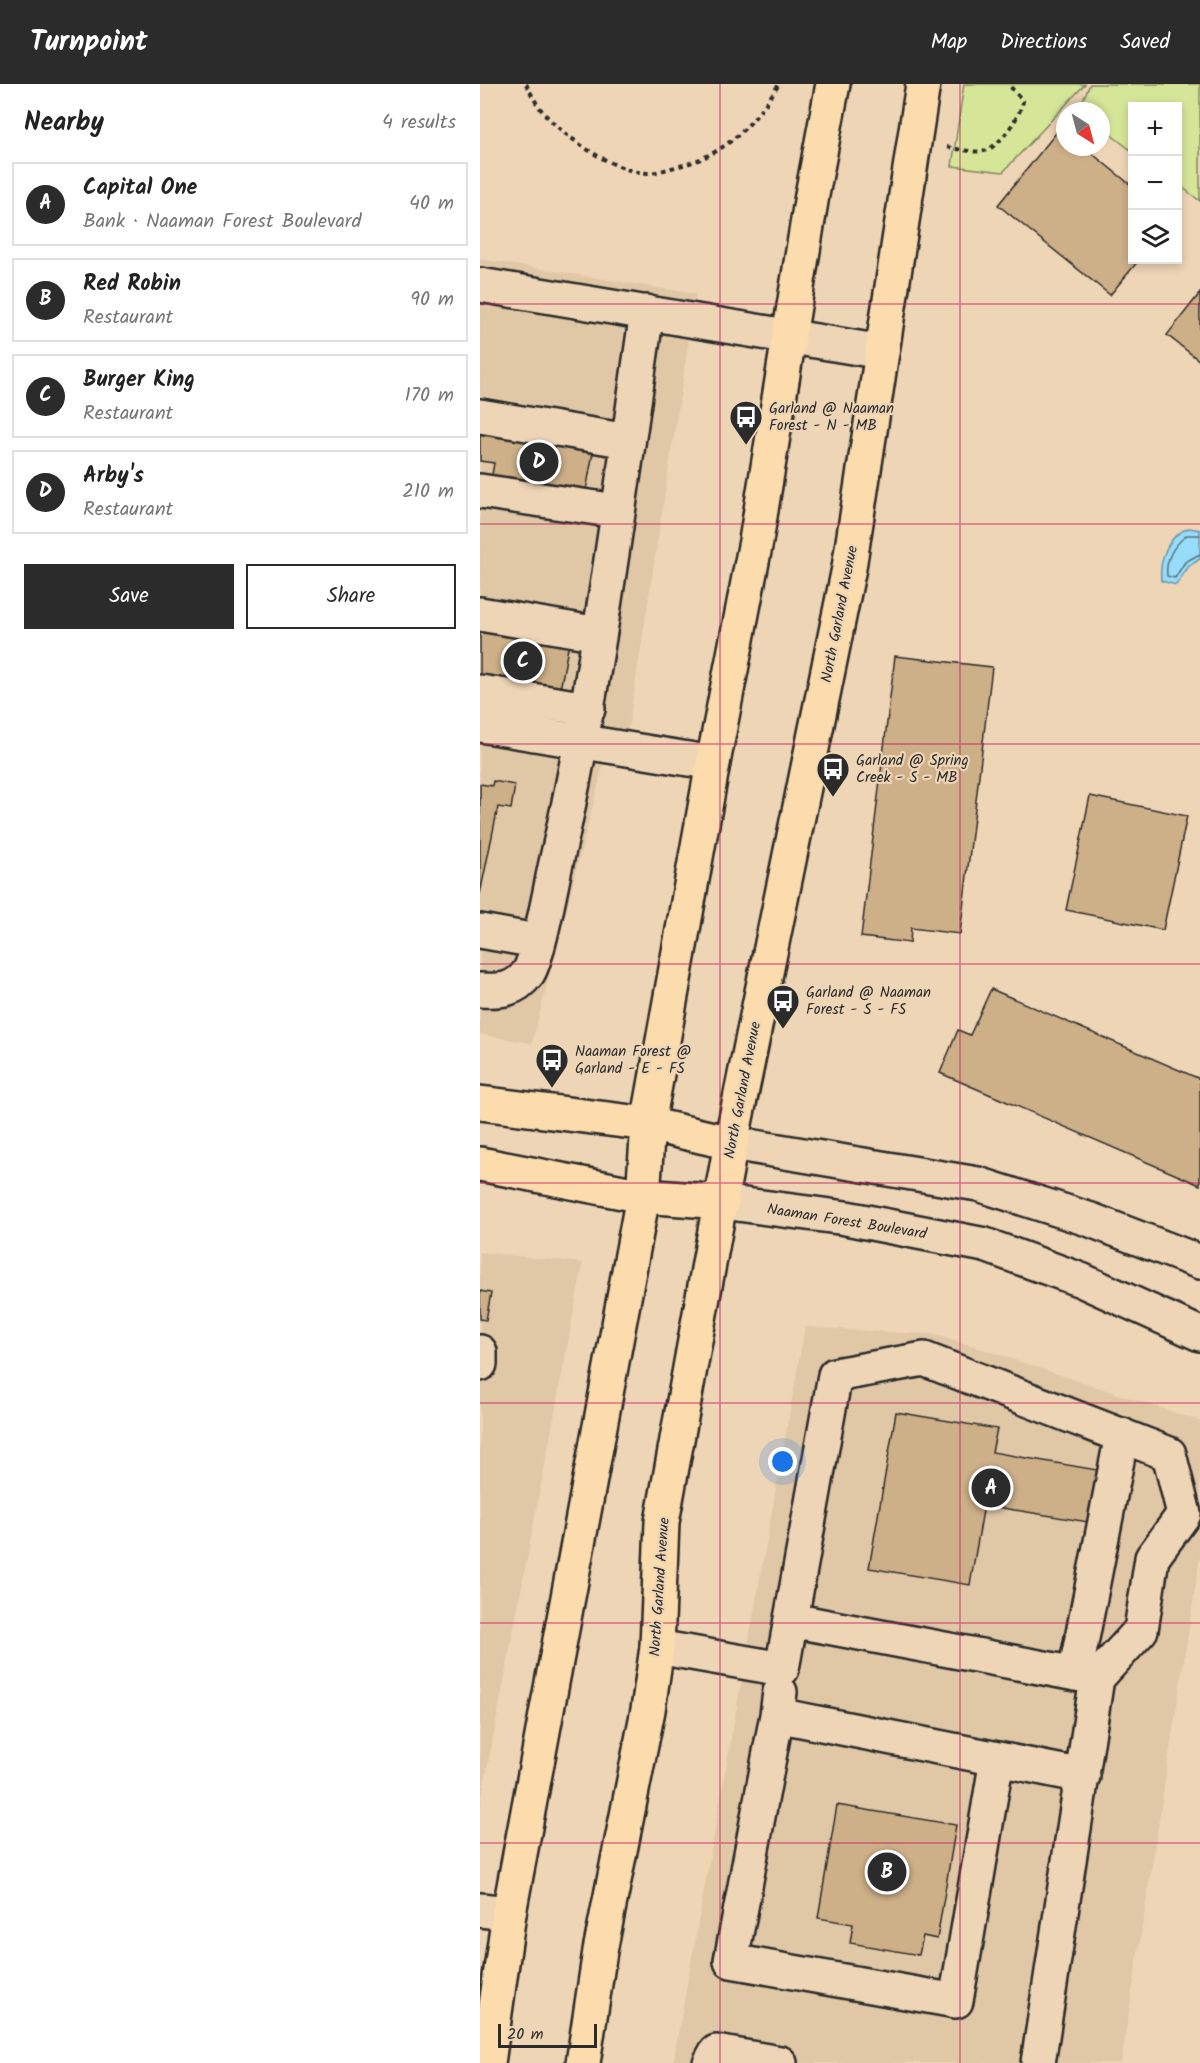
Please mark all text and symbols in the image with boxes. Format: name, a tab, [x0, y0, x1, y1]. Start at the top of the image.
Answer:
text: Turnpoint	[30, 20, 148, 65]
text: Map	[931, 26, 967, 59]
text: Directions	[1000, 26, 1087, 59]
text: Saved	[1120, 26, 1170, 59]
text: Nearby	[24, 102, 104, 144]
north arrow	[1056, 102, 1110, 156]
map controls	[1128, 102, 1182, 264]
button: +	[1128, 102, 1182, 156]
text: 4 results	[382, 107, 456, 139]
button: −	[1128, 156, 1182, 210]
text: Capital One	[83, 171, 197, 206]
text: A	[39, 188, 52, 220]
text: 40 m	[409, 188, 454, 220]
text: Bank · Naaman Forest Boulevard	[83, 206, 361, 238]
button: layers	[1128, 210, 1182, 264]
text: Red Robin	[83, 267, 181, 302]
text: B	[39, 284, 52, 316]
text: 90 m	[410, 284, 454, 316]
text: Restaurant	[83, 302, 173, 334]
text: Burger King	[83, 363, 195, 398]
text: C	[39, 380, 52, 412]
text: 170 m	[405, 380, 454, 412]
place label: Garland @ Naaman Forest - N - MB	[769, 397, 894, 438]
text: Restaurant	[83, 398, 173, 430]
bus stop icon: Garland @ Naaman Forest - N - MB	[728, 399, 764, 446]
pin: D	[520, 440, 558, 484]
text: Arby's	[83, 459, 144, 494]
text: D	[39, 476, 52, 508]
text: 210 m	[402, 476, 454, 508]
text: Restaurant	[83, 494, 173, 526]
street label: North Garland Avenue	[815, 543, 865, 685]
button: Save	[24, 564, 234, 629]
button: Share	[246, 564, 456, 629]
pin: C	[504, 638, 543, 684]
place label: Garland @ Spring Creek - S - MB	[856, 749, 969, 790]
bus stop icon: Garland @ Spring Creek - S - MB	[815, 751, 851, 798]
place label: Garland @ Naaman Forest - S - FS	[806, 981, 931, 1022]
bus stop icon: Garland @ Naaman Forest - S - FS	[765, 983, 801, 1030]
street label: North Garland Avenue	[718, 1019, 768, 1161]
place label: Naaman Forest @ Garland - E - FS	[575, 1040, 691, 1081]
bus stop icon: Naaman Forest @ Garland - E - FS	[534, 1042, 570, 1089]
street label: Naaman Forest Boulevard	[765, 1197, 929, 1247]
your location	[768, 1447, 797, 1476]
pin: A	[972, 1466, 1010, 1510]
street label: North Garland Avenue	[643, 1517, 677, 1657]
pin: B	[868, 1850, 906, 1894]
scale bar	[498, 2021, 597, 2048]
text: 20 m	[507, 2022, 543, 2047]

